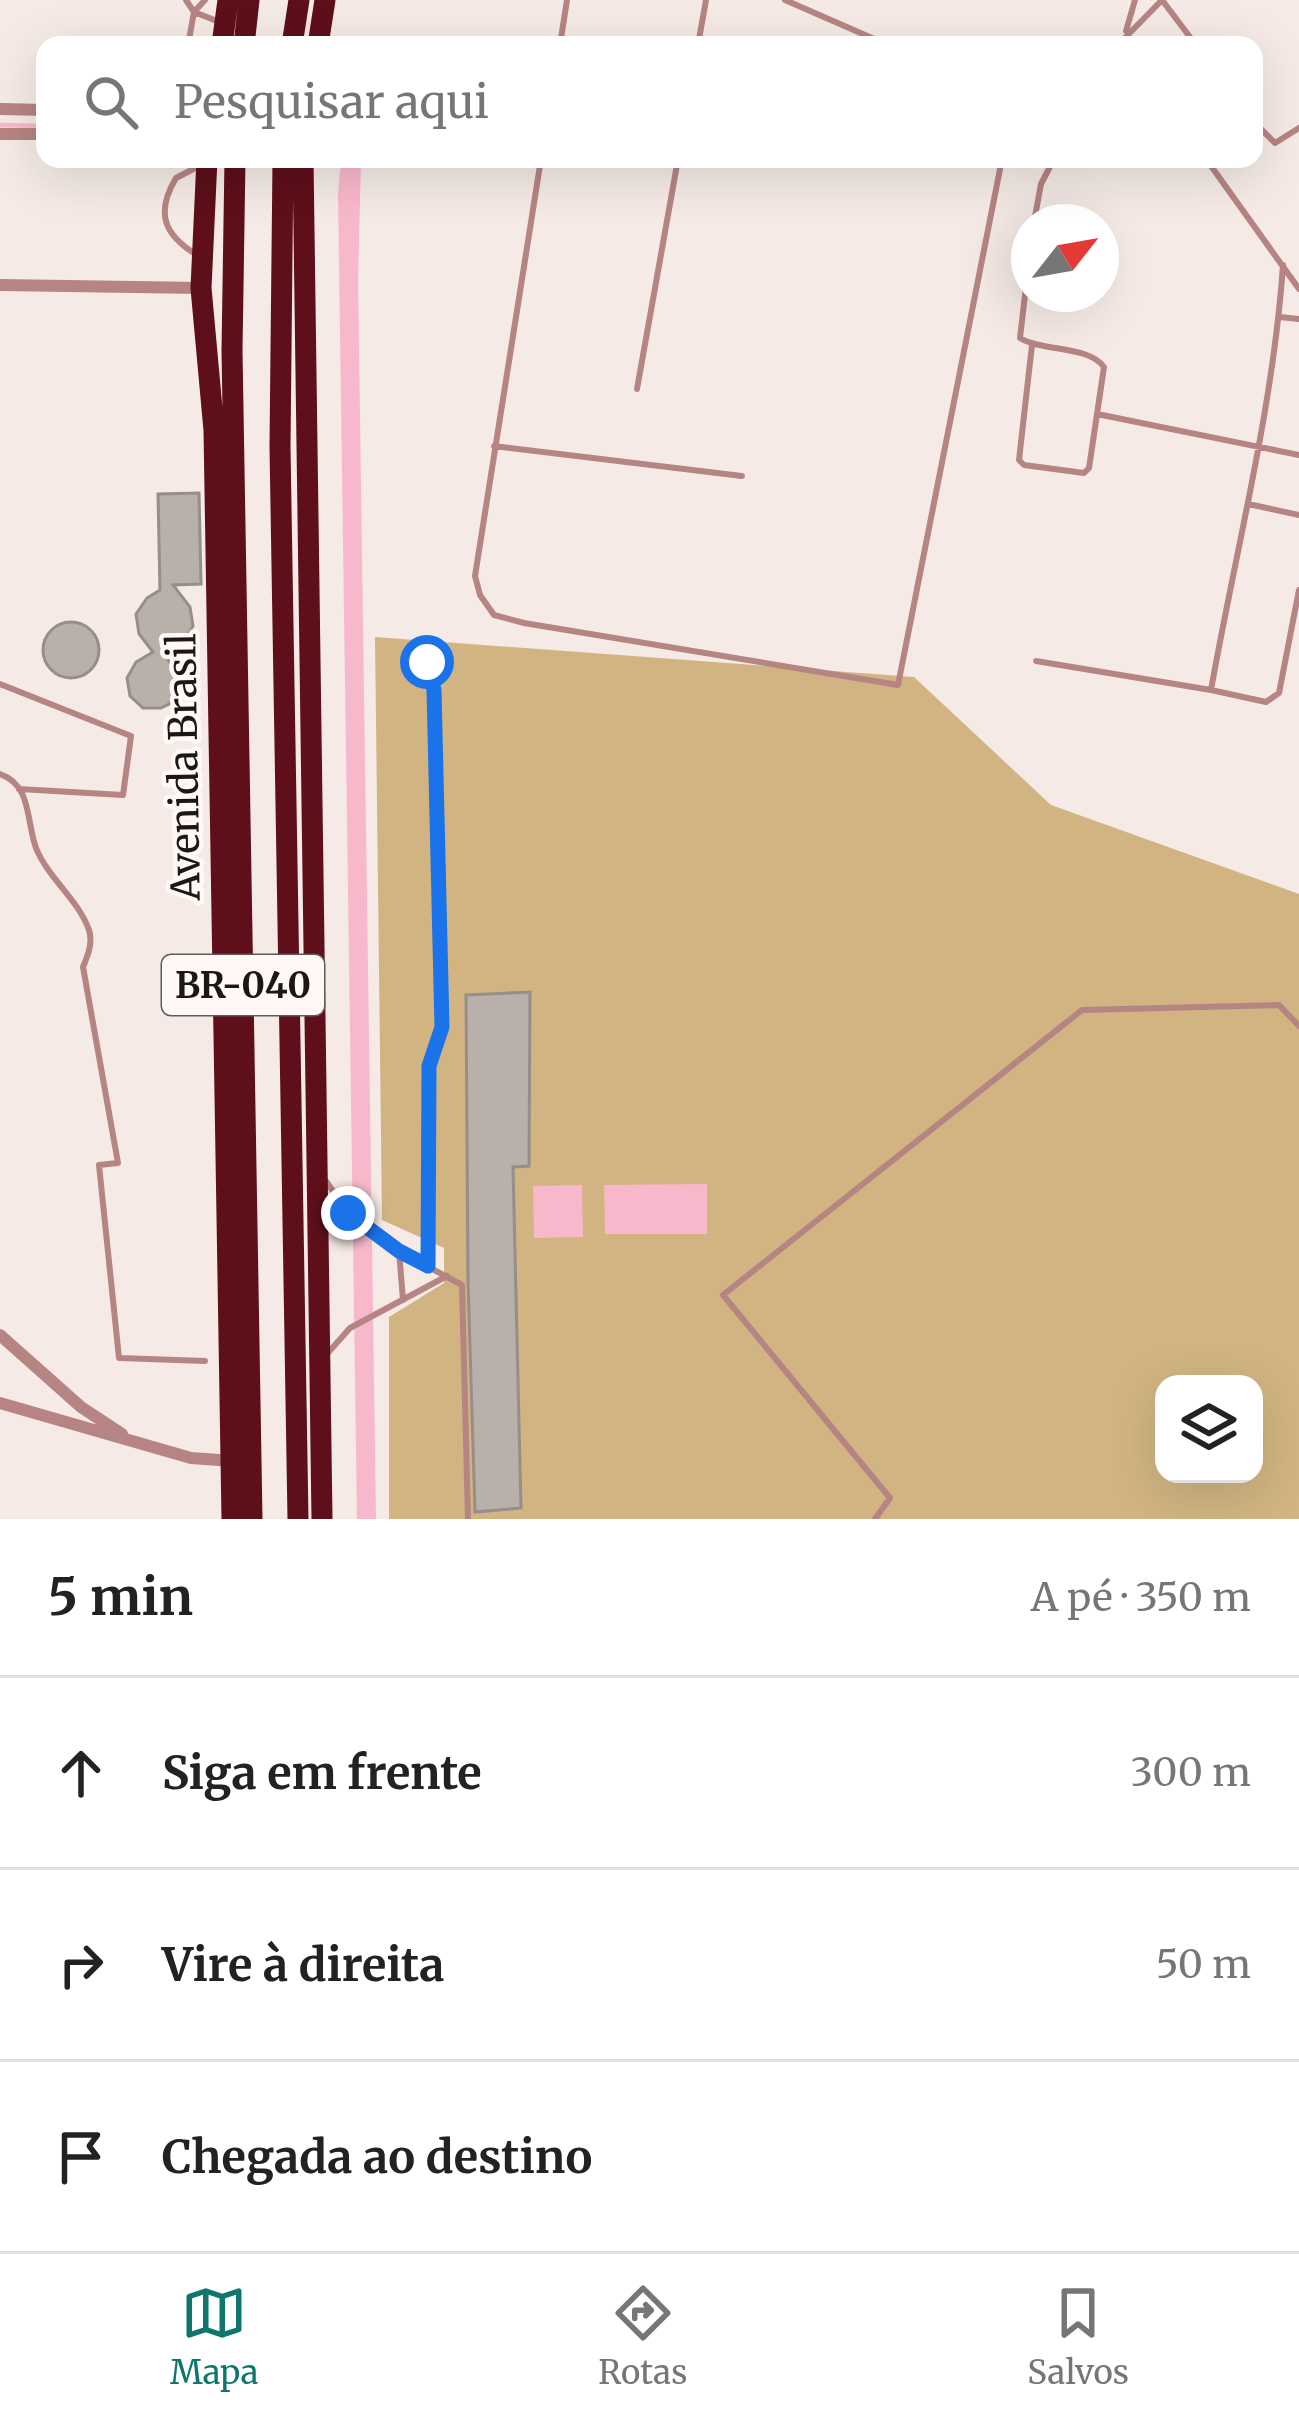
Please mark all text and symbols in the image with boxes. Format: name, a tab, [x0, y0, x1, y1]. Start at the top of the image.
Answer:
search box	[36, 36, 1263, 168]
icon: search	[78, 69, 144, 135]
text: Pesquisar aqui	[174, 74, 489, 130]
north arrow	[1011, 204, 1119, 312]
street label: Avenida Brasil	[157, 633, 211, 902]
route start	[400, 635, 454, 689]
road number: BR-040	[162, 955, 324, 1015]
route end	[321, 1186, 375, 1240]
map controls	[1155, 1375, 1263, 1483]
button: layers	[1155, 1375, 1263, 1483]
text: 5 min	[48, 1565, 193, 1629]
text: A pé · 350 m	[1031, 1573, 1251, 1622]
icon: ahead	[48, 1740, 114, 1806]
text: Siga em frente	[162, 1745, 482, 1801]
text: 300 m	[1131, 1748, 1251, 1797]
icon: right	[48, 1932, 114, 1998]
text: Vire à direita	[162, 1937, 444, 1993]
text: 50 m	[1156, 1940, 1251, 1989]
icon: arrive	[48, 2124, 114, 2190]
text: Chegada ao destino	[162, 2129, 592, 2185]
tab: Mapa	[170, 2280, 258, 2393]
tab: Rotas	[598, 2280, 687, 2393]
tab: Salvos	[1027, 2280, 1129, 2393]

